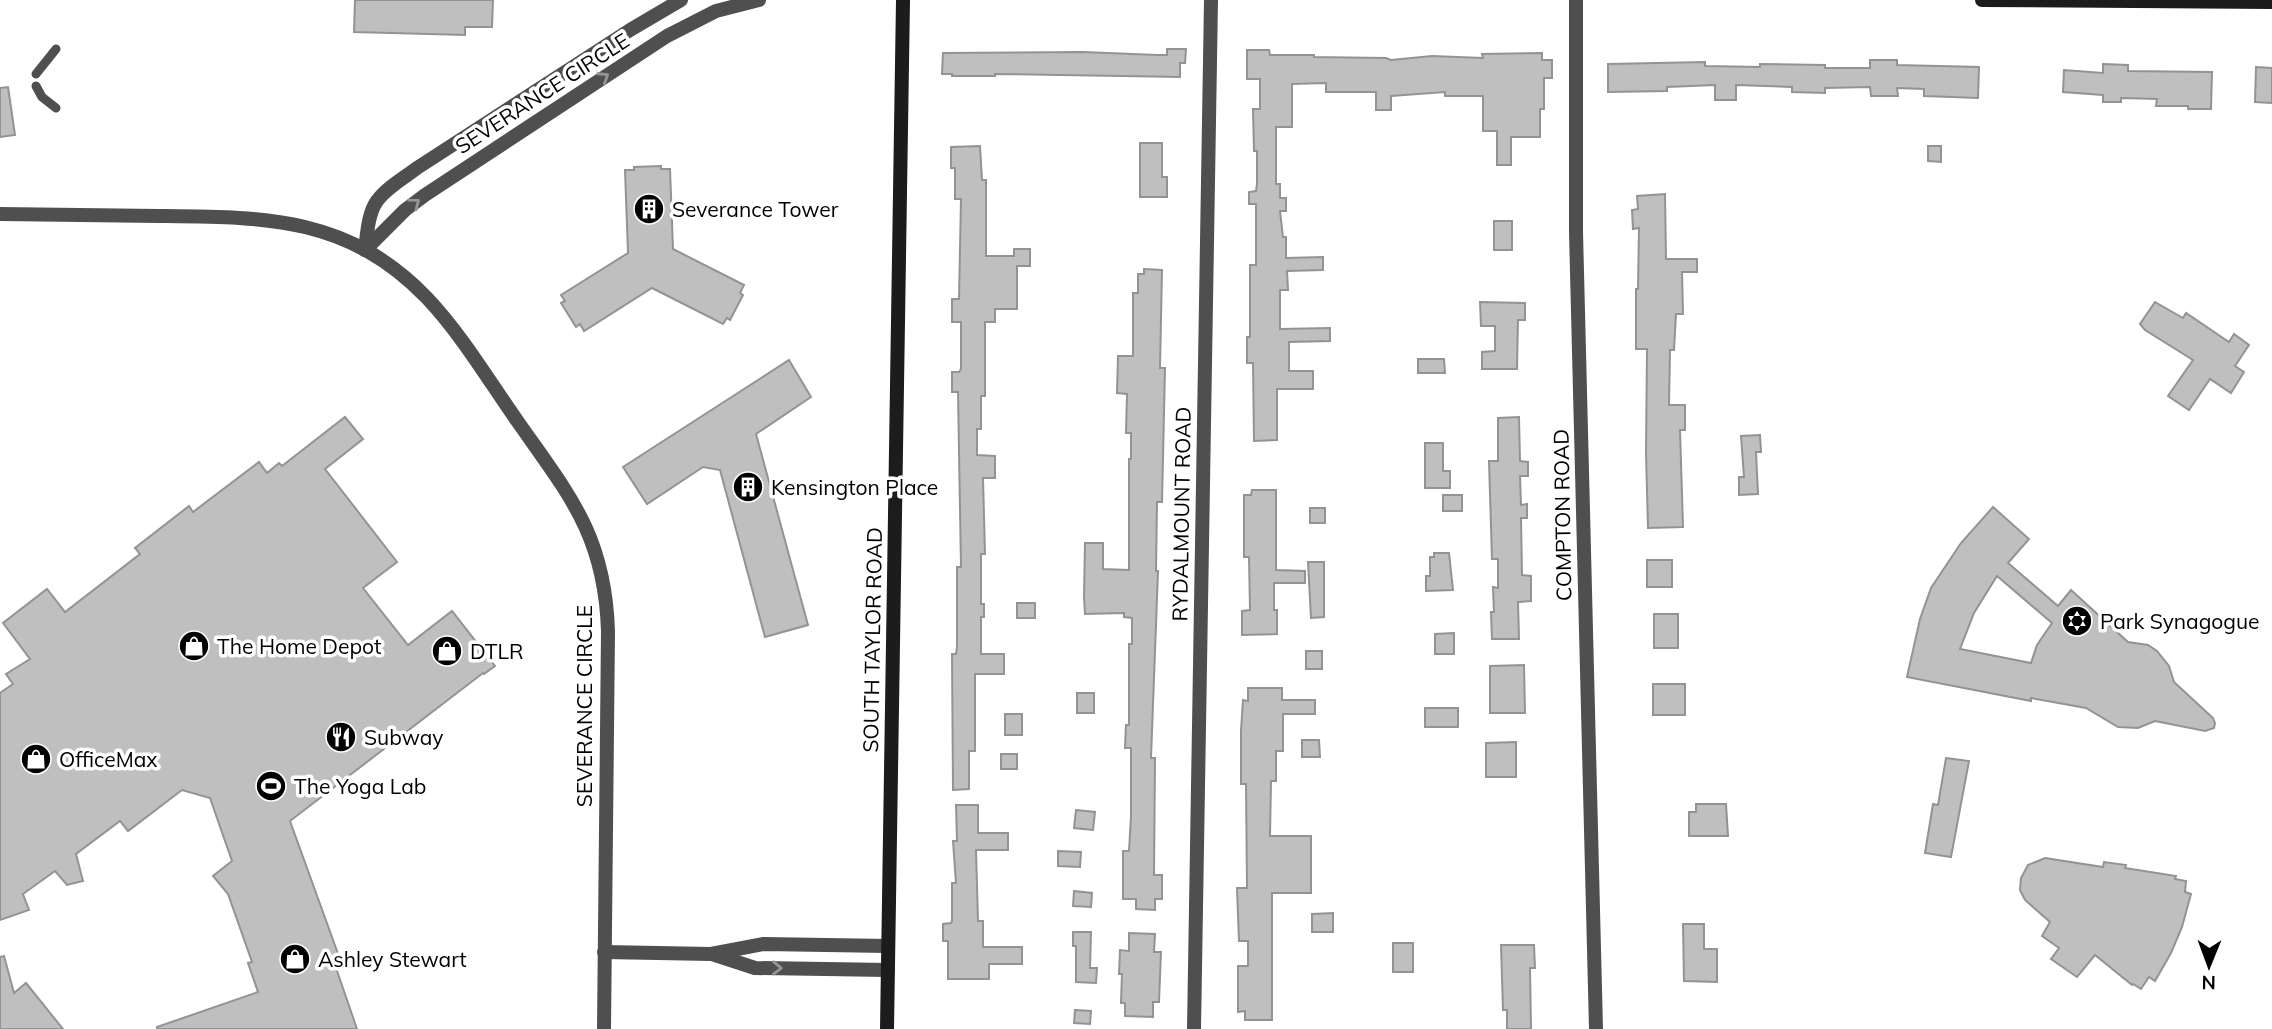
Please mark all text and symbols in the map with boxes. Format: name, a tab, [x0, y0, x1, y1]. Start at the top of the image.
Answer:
street label: SEVERANCE CIRCLE	[450, 27, 634, 159]
one-way arrow	[596, 73, 609, 86]
building icon: Severance Tower	[632, 192, 666, 226]
place label: Severance Tower	[672, 196, 839, 222]
one-way arrow	[407, 199, 419, 211]
street label: RYDALMOUNT ROAD	[1166, 406, 1196, 622]
street label: COMPTON ROAD	[1548, 429, 1576, 601]
building icon: Kensington Place	[731, 470, 765, 504]
place label: Kensington Place	[771, 474, 938, 500]
street label: SOUTH TAYLOR ROAD	[857, 527, 887, 753]
synagogue icon: Park Synagogue	[2060, 604, 2094, 638]
street label: SEVERANCE CIRCLE	[571, 605, 597, 807]
place label: Park Synagogue	[2100, 608, 2260, 634]
shop icon: The Home Depot	[177, 629, 211, 663]
place label: The Home Depot	[217, 633, 381, 659]
shop icon: DTLR	[430, 634, 464, 668]
place label: DTLR	[470, 638, 523, 664]
restaurant icon: Subway	[324, 720, 358, 754]
place label: Subway	[364, 724, 443, 750]
shop icon: OfficeMax	[19, 742, 53, 776]
place label: OfficeMax	[59, 746, 158, 772]
sports icon: The Yoga Lab	[254, 769, 288, 803]
place label: The Yoga Lab	[294, 773, 426, 799]
north arrow	[2174, 931, 2244, 1001]
shop icon: Ashley Stewart	[278, 942, 312, 976]
place label: Ashley Stewart	[318, 946, 467, 972]
one-way arrow	[772, 960, 783, 976]
text: N	[2201, 971, 2216, 995]

